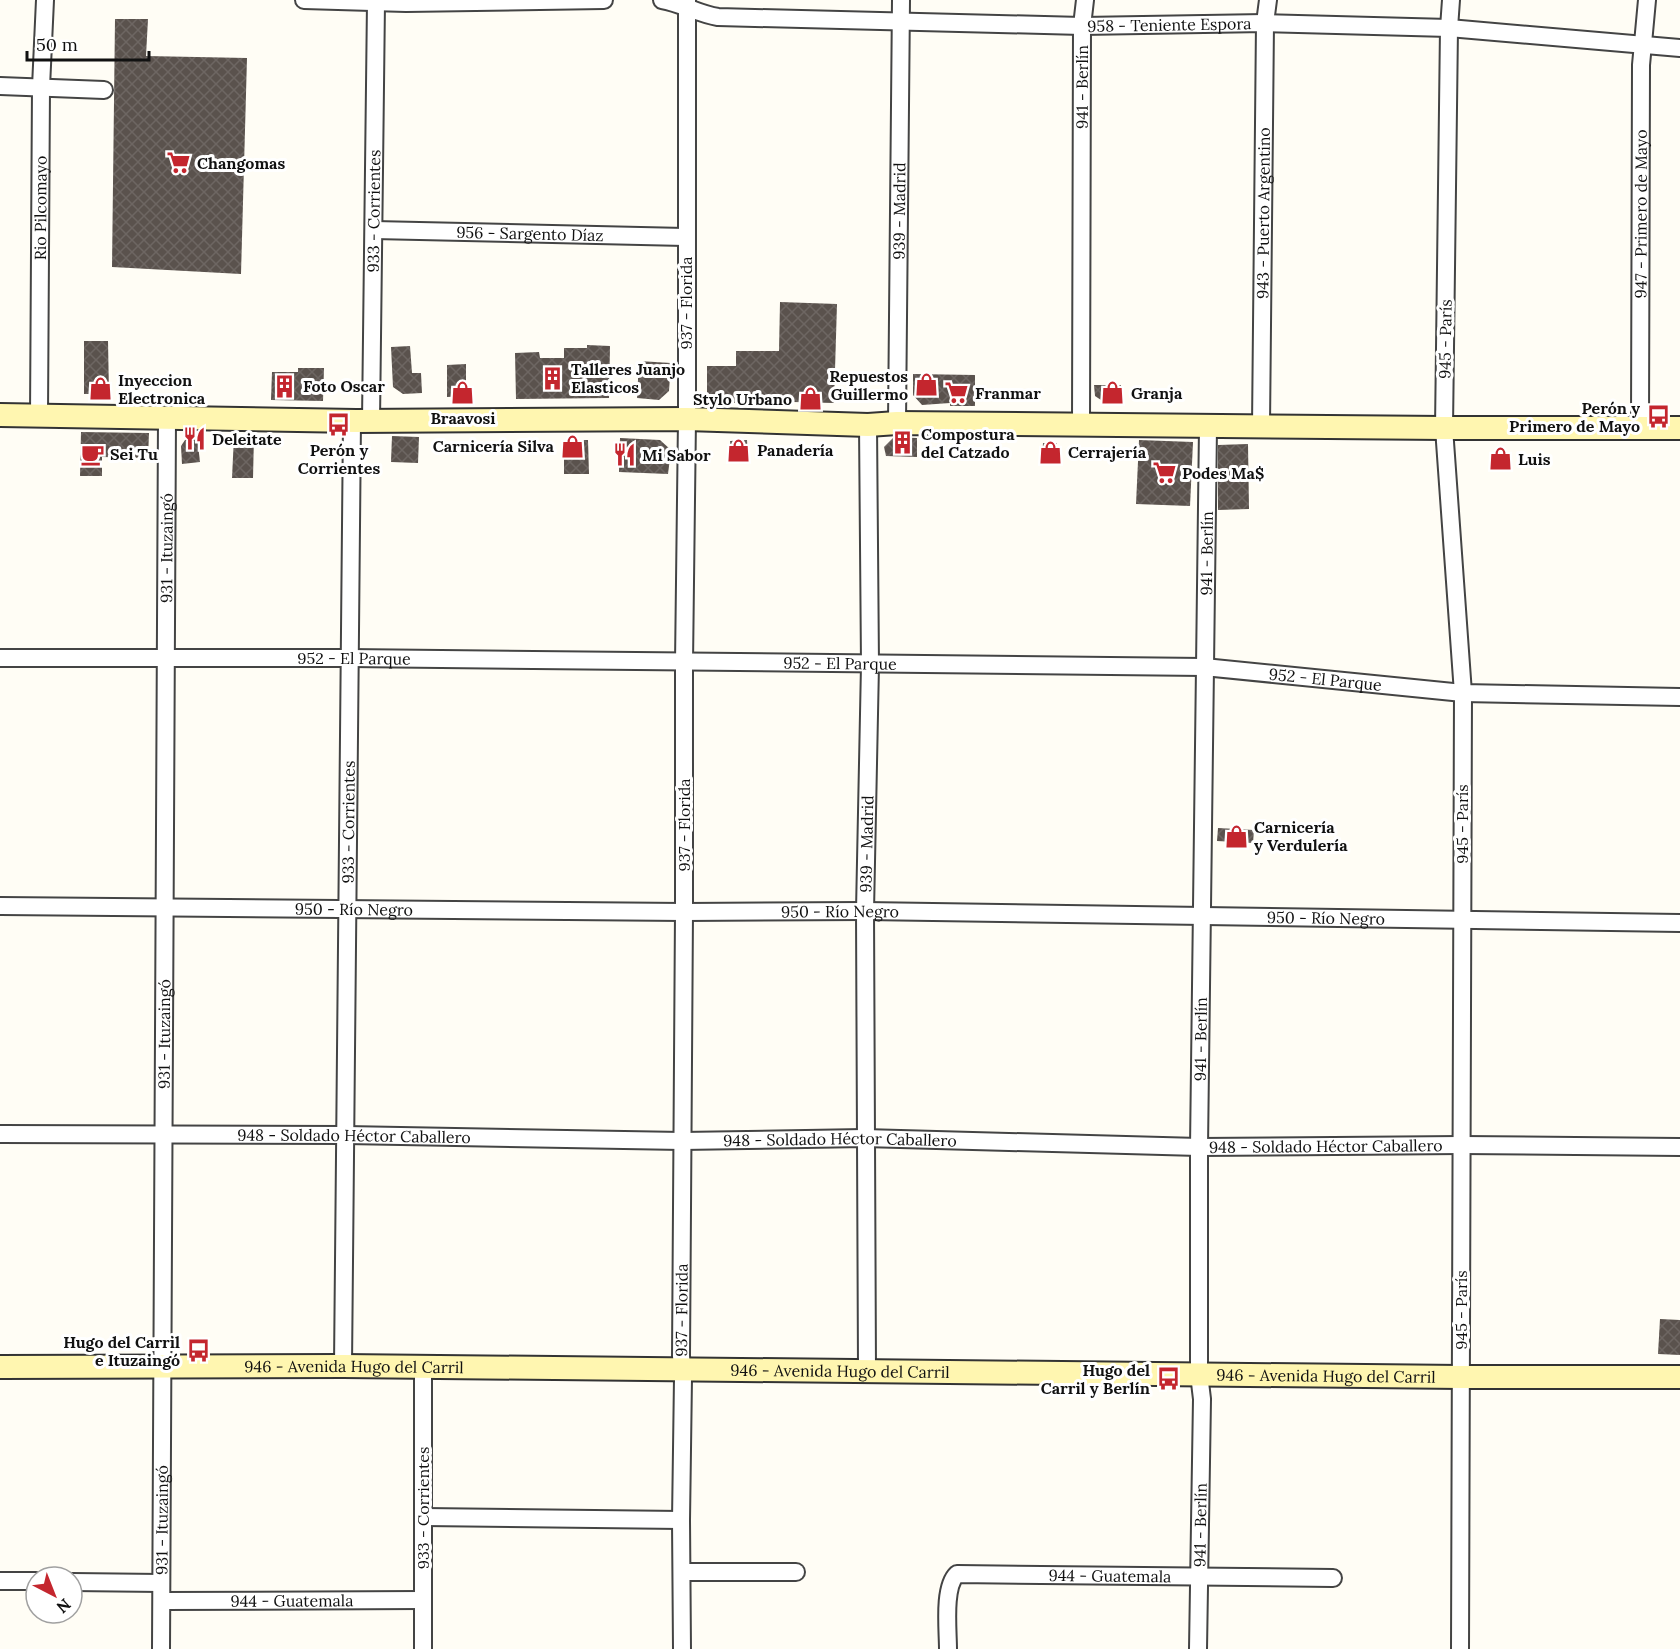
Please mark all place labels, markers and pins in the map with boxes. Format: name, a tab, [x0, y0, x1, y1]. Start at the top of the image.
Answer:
supermarket icon: Changomas	[166, 150, 192, 176]
place label: Changomas	[197, 153, 285, 173]
place label: Talleres Juanjo Elasticos	[571, 359, 685, 397]
building icon: Talleres Juanjo Elasticos	[540, 365, 566, 391]
place label: Repuestos Guillermo	[829, 366, 908, 404]
place label: Inyeccion Electronica	[118, 370, 206, 408]
shop icon: Repuestos Guillermo	[913, 372, 939, 398]
building icon: Foto Oscar	[272, 373, 298, 399]
shop icon: Inyeccion Electronica	[87, 376, 113, 402]
place label: Foto Oscar	[303, 376, 385, 396]
shop icon: Braavosi	[450, 380, 476, 406]
supermarket icon: Franmar	[944, 380, 970, 406]
shop icon: Granja	[1100, 380, 1126, 406]
place label: Franmar	[975, 383, 1041, 403]
place label: Granja	[1131, 383, 1183, 403]
shop icon: Stylo Urbano	[797, 386, 823, 412]
place label: Stylo Urbano	[693, 389, 792, 409]
place label: Perón y Primero de Mayo	[1509, 398, 1640, 436]
bus stop icon: Perón y Primero de Mayo	[1645, 404, 1671, 430]
place label: Braavosi	[430, 408, 496, 428]
bus stop icon: Perón y Corrientes	[326, 412, 352, 438]
place label: Compostura del Catzado	[921, 424, 1015, 462]
restaurant icon: Deleitate	[181, 426, 207, 452]
place label: Deleitate	[212, 429, 282, 449]
building icon: Compostura del Catzado	[890, 430, 916, 456]
shop icon: Carnicería Silva	[559, 433, 585, 459]
place label: Carnicería Silva	[433, 436, 555, 456]
shop icon: Panadería	[726, 437, 752, 463]
shop icon: Cerrajería	[1037, 439, 1063, 465]
place label: Perón y Corrientes	[298, 440, 380, 478]
place label: Panadería	[757, 440, 834, 460]
cafe icon: Sei Tu	[79, 441, 105, 467]
restaurant icon: Mi Sabor	[611, 442, 637, 468]
place label: Cerrajería	[1068, 442, 1147, 462]
place label: Sei Tu	[110, 444, 158, 464]
place label: Mi Sabor	[642, 445, 711, 465]
shop icon: Luis	[1487, 446, 1513, 472]
place label: Luis	[1518, 449, 1551, 469]
supermarket icon: Podes Ma$	[1151, 460, 1177, 486]
place label: Podes Ma$	[1182, 463, 1264, 483]
place label: Carnicería y Verdulería	[1254, 817, 1348, 855]
shop icon: Carnicería y Verdulería	[1223, 823, 1249, 849]
place label: Hugo del Carril e Ituzaingó	[63, 1332, 180, 1370]
bus stop icon: Hugo del Carril e Ituzaingó	[185, 1338, 211, 1364]
place label: Hugo del Carril y Berlín	[1041, 1360, 1150, 1398]
bus stop icon: Hugo del Carril y Berlín	[1155, 1366, 1181, 1392]

